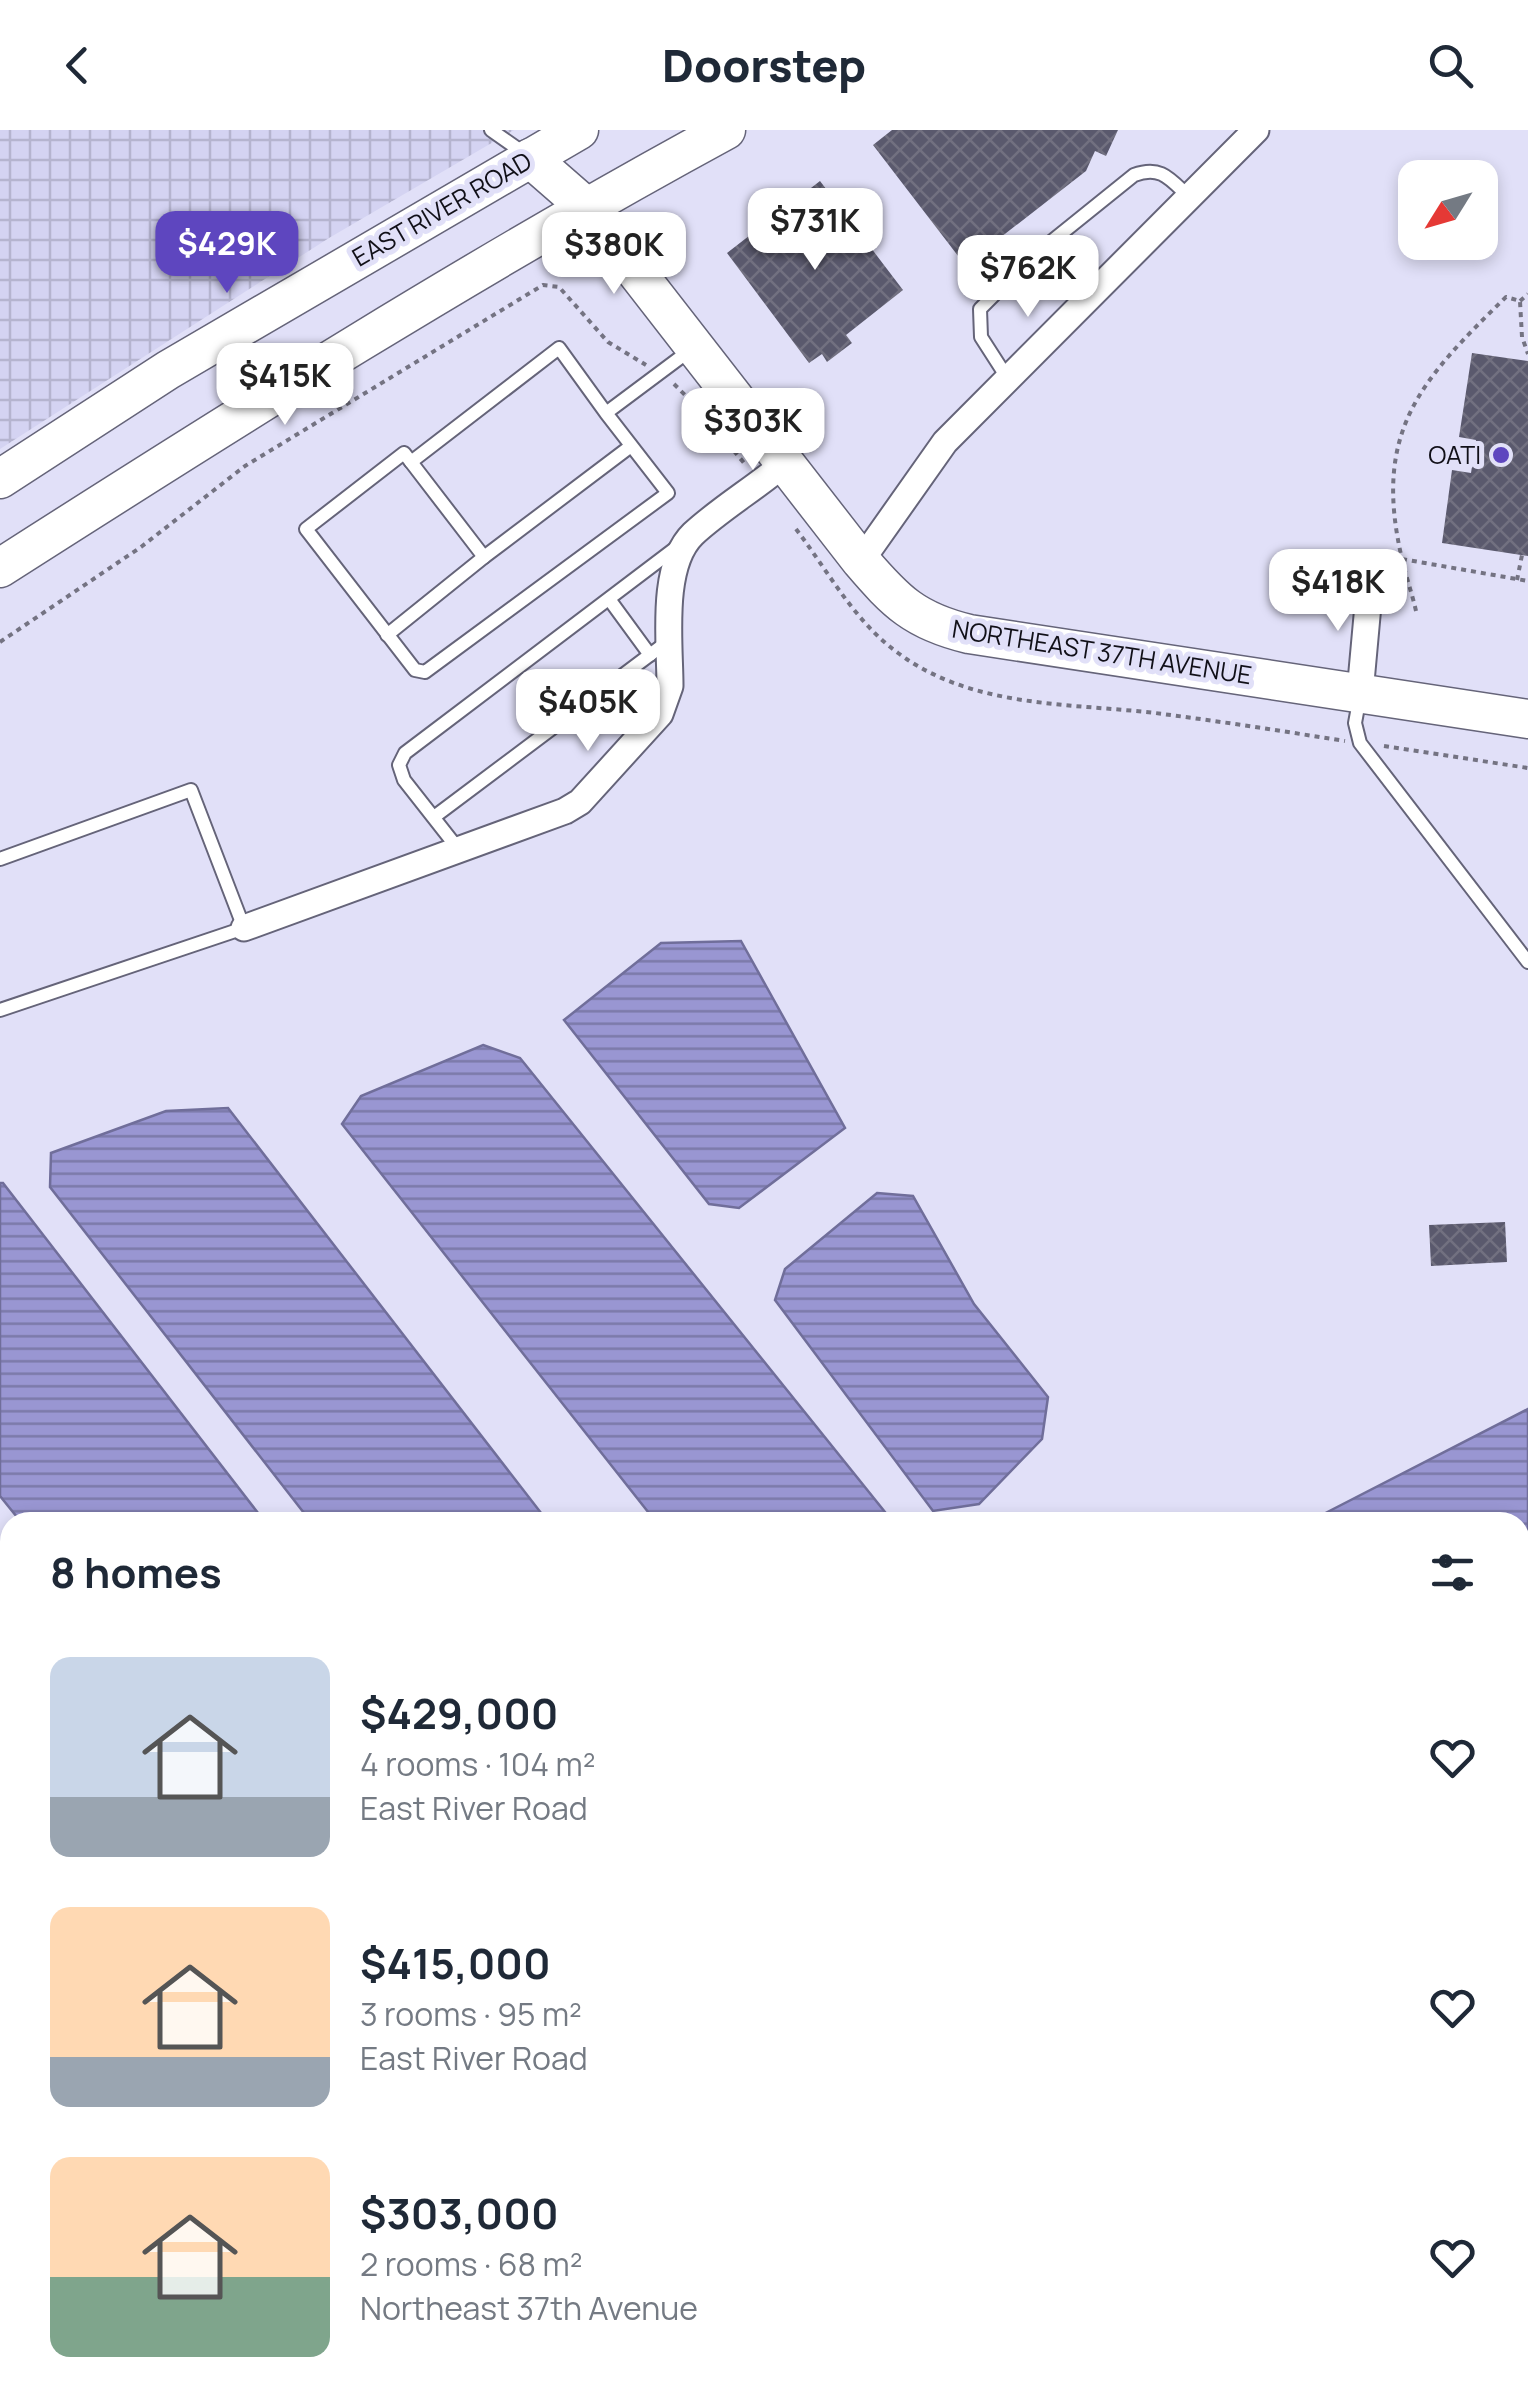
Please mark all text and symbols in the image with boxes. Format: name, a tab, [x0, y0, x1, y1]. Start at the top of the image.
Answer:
text: Doorstep	[662, 34, 866, 96]
icon: back	[50, 38, 105, 93]
icon: search	[1423, 38, 1478, 93]
street label: EAST RIVER ROAD	[346, 143, 538, 274]
north arrow	[1398, 160, 1498, 260]
map controls	[1398, 160, 1498, 260]
pin: $731K	[745, 188, 885, 273]
text: $731K	[770, 198, 860, 242]
pin: $429K	[157, 211, 297, 296]
pin: $380K	[544, 212, 684, 297]
text: $429K	[177, 221, 277, 265]
text: $380K	[564, 222, 664, 266]
pin: $762K	[958, 235, 1098, 320]
text: $762K	[980, 245, 1076, 289]
pin: $415K	[215, 343, 355, 428]
text: $415K	[238, 353, 332, 397]
pin: $303K	[683, 388, 823, 473]
text: $303K	[703, 398, 803, 442]
place label: OATI	[1428, 437, 1481, 472]
marker: OATI	[1490, 444, 1512, 466]
pin: $418K	[1268, 549, 1408, 634]
text: $418K	[1291, 559, 1385, 603]
street label: NORTHEAST 37TH AVENUE	[950, 611, 1254, 692]
pin: $405K	[518, 669, 658, 754]
text: $405K	[538, 679, 638, 723]
text: 8 homes	[50, 1543, 222, 1601]
icon: filters	[1425, 1545, 1480, 1600]
text: $429,000	[360, 1684, 559, 1742]
icon: home	[130, 1697, 250, 1817]
icon: heart	[1425, 1730, 1480, 1785]
text: 4 rooms · 104 m²	[360, 1742, 596, 1786]
text: East River Road	[360, 1786, 588, 1830]
text: $415,000	[360, 1934, 551, 1992]
icon: home	[130, 1947, 250, 2067]
icon: heart	[1425, 1980, 1480, 2035]
text: 3 rooms · 95 m²	[360, 1992, 582, 2036]
text: East River Road	[360, 2036, 588, 2080]
text: $303,000	[360, 2184, 559, 2242]
icon: home	[130, 2197, 250, 2317]
icon: heart	[1425, 2230, 1480, 2285]
text: 2 rooms · 68 m²	[360, 2242, 582, 2286]
text: Northeast 37th Avenue	[360, 2286, 698, 2330]

